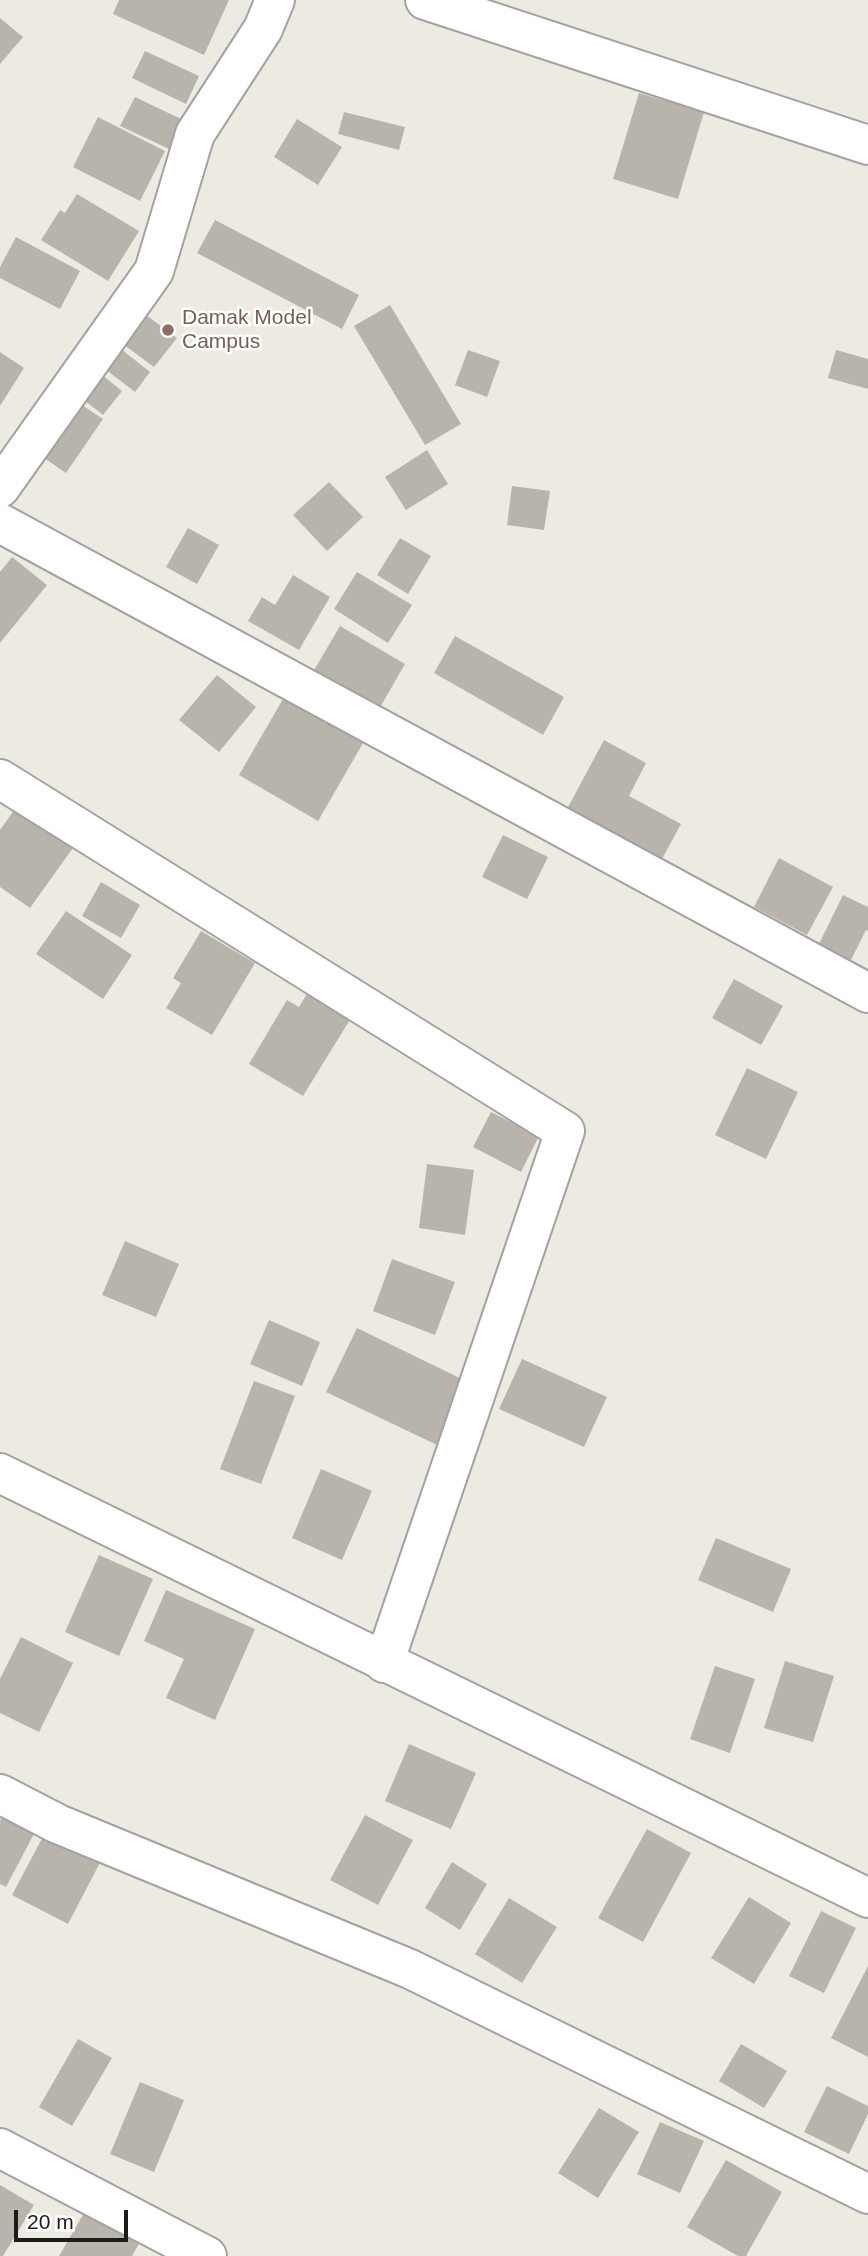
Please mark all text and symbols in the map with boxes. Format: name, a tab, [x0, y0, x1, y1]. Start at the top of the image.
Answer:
place label: Damak Model Campus	[182, 305, 312, 355]
marker: Damak Model Campus	[160, 322, 176, 338]
scale bar	[18, 2196, 131, 2240]
text: 20 m	[27, 2210, 74, 2233]

